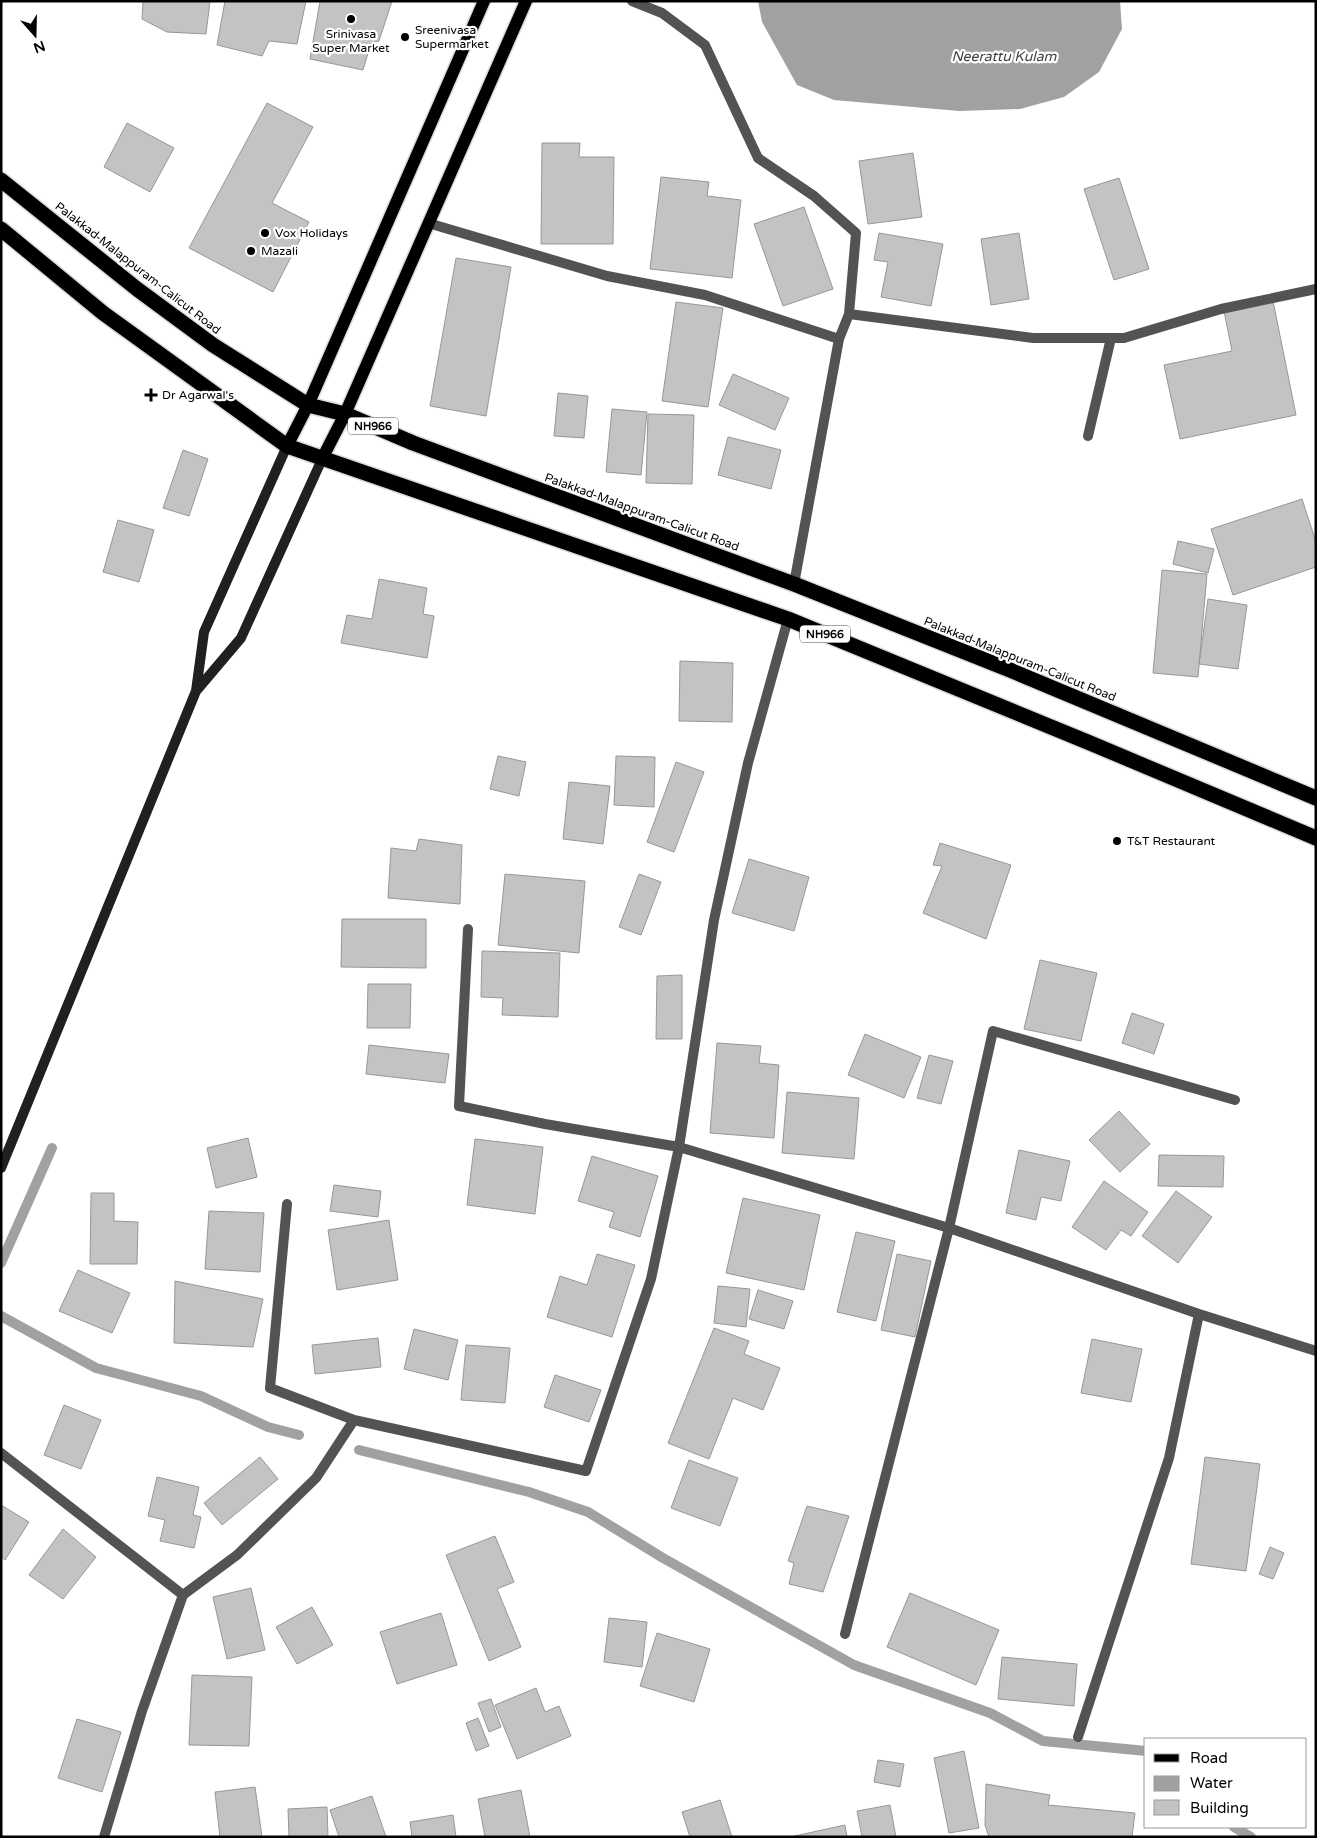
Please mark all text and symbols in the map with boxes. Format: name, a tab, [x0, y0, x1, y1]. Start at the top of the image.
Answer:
north arrow	[10, 10, 60, 60]
marker: Srinivasa Super Market	[345, 13, 357, 25]
place label: Sreenivasa Supermarket	[415, 23, 489, 51]
place label: Srinivasa Super Market	[312, 27, 390, 55]
marker: Sreenivasa Supermarket	[399, 31, 411, 43]
text: N	[31, 37, 47, 57]
water label: Neerattu Kulam	[952, 48, 1058, 65]
street label: Palakkad-Malappuram-Calicut Road	[52, 199, 224, 337]
place label: Vox Holidays	[275, 226, 348, 240]
marker: Vox Holidays	[259, 227, 271, 239]
place label: Mazali	[261, 244, 298, 258]
marker: Mazali	[245, 245, 257, 257]
marker: Dr Agarwal's	[144, 388, 158, 402]
place label: Dr Agarwal's	[162, 388, 234, 402]
road number: NH966	[348, 418, 398, 434]
street label: Palakkad-Malappuram-Calicut Road	[543, 470, 741, 554]
street label: Palakkad-Malappuram-Calicut Road	[922, 614, 1118, 704]
road number: NH966	[800, 626, 850, 642]
place label: T&T Restaurant	[1127, 834, 1216, 848]
marker: T&T Restaurant	[1111, 835, 1123, 847]
legend	[1144, 1738, 1307, 1828]
text: Road	[1190, 1749, 1228, 1767]
text: Water	[1190, 1774, 1233, 1792]
text: Building	[1190, 1799, 1249, 1817]

